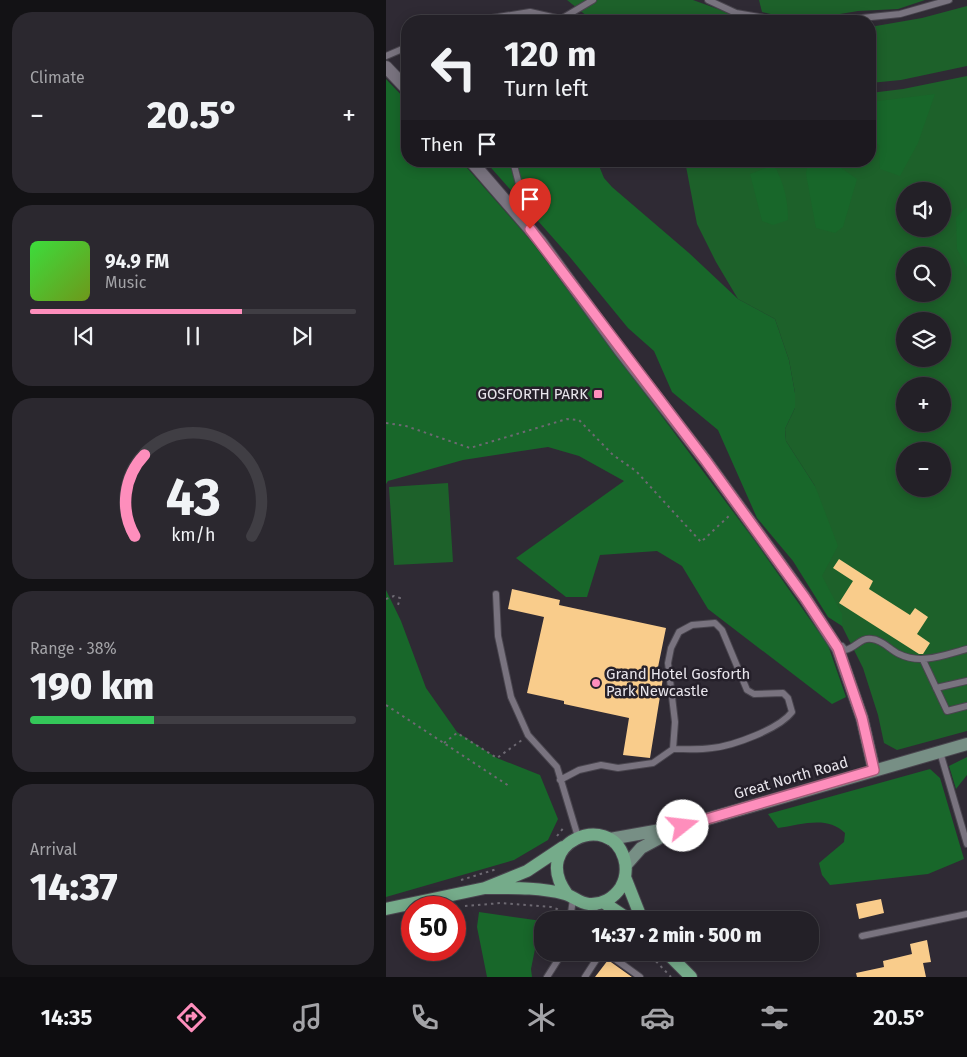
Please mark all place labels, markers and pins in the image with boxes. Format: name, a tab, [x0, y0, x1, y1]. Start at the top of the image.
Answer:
pin	[509, 178, 551, 229]
place label: GOSFORTH PARK	[477, 385, 588, 403]
marker: GOSFORTH PARK	[592, 388, 604, 400]
place label: Grand Hotel Gosforth Park Newcastle	[606, 665, 750, 700]
marker: Grand Hotel Gosforth Park Newcastle	[590, 677, 602, 689]

